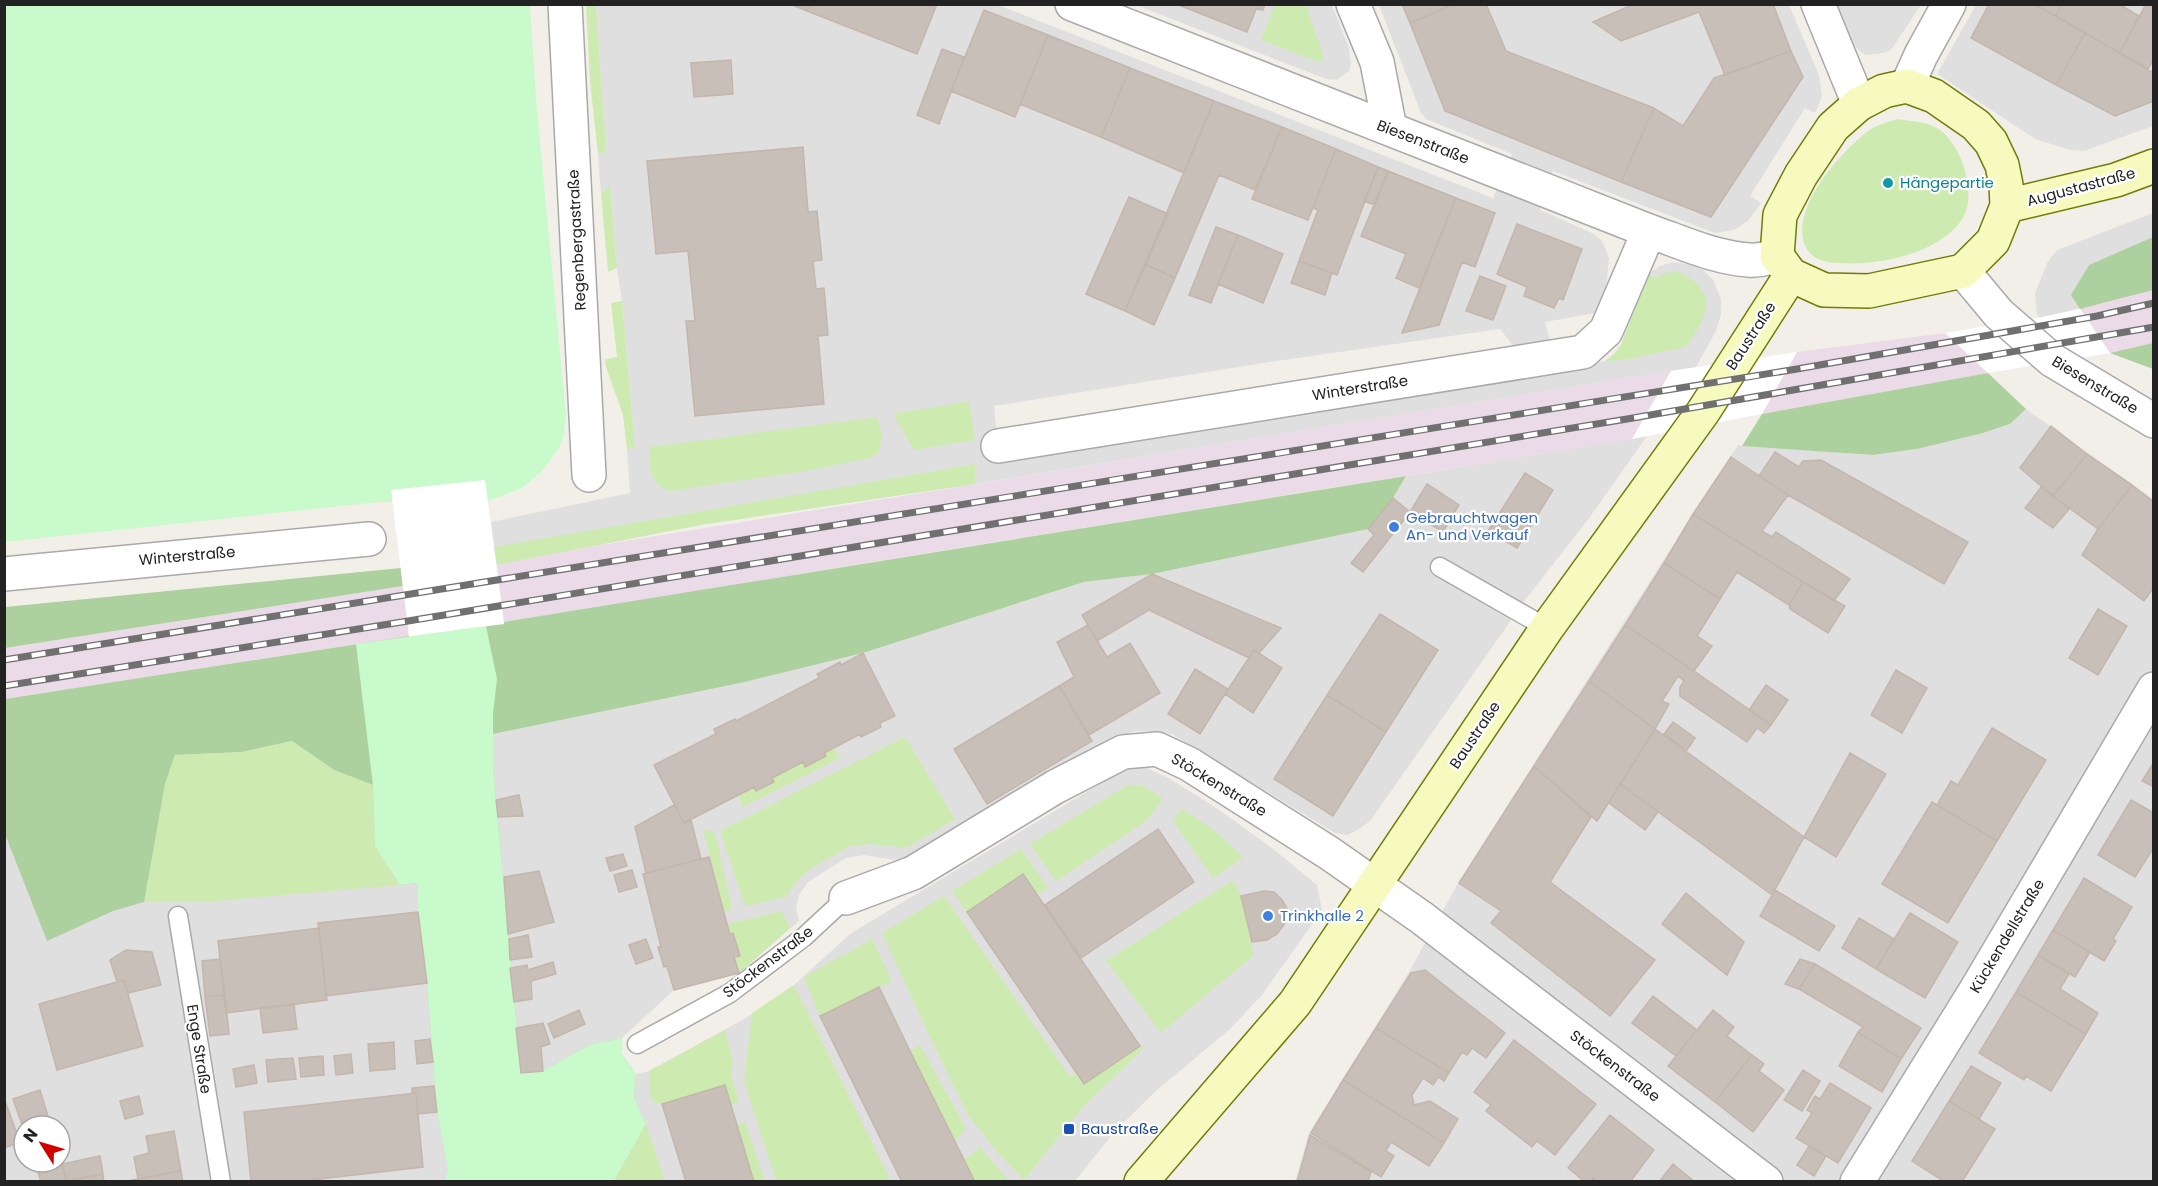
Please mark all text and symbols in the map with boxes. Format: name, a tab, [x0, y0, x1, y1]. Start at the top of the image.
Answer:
street label: Biesenstraße	[1374, 114, 1472, 169]
street label: Augustastraße	[2024, 162, 2137, 211]
street label: Regenbergastraße	[562, 169, 591, 311]
place label: Hängepartie	[1900, 172, 1994, 193]
marker: Hängepartie	[1881, 176, 1895, 190]
street label: Baustraße	[1721, 298, 1780, 374]
street label: Biesenstraße	[2048, 350, 2142, 419]
street label: Winterstraße	[1310, 370, 1409, 405]
place label: Gebrauchtwagen An- und Verkauf	[1406, 507, 1538, 545]
marker: Gebrauchtwagen An- und Verkauf	[1387, 520, 1401, 534]
street label: Winterstraße	[138, 541, 236, 570]
street label: Baustraße	[1444, 697, 1505, 773]
street label: Stöckenstraße	[1168, 748, 1271, 821]
street label: Kückendellstraße	[1964, 875, 2049, 997]
place label: Trinkhalle 2	[1280, 905, 1364, 926]
marker: Trinkhalle 2	[1261, 909, 1275, 923]
street label: Stöckenstraße	[718, 921, 817, 1003]
street label: Enge Straße	[182, 1003, 217, 1095]
street label: Stöckenstraße	[1566, 1025, 1665, 1107]
north arrow	[12, 1114, 72, 1174]
place label: Baustraße	[1081, 1118, 1158, 1139]
marker: Baustraße	[1062, 1122, 1076, 1136]
text: N	[18, 1124, 43, 1147]

